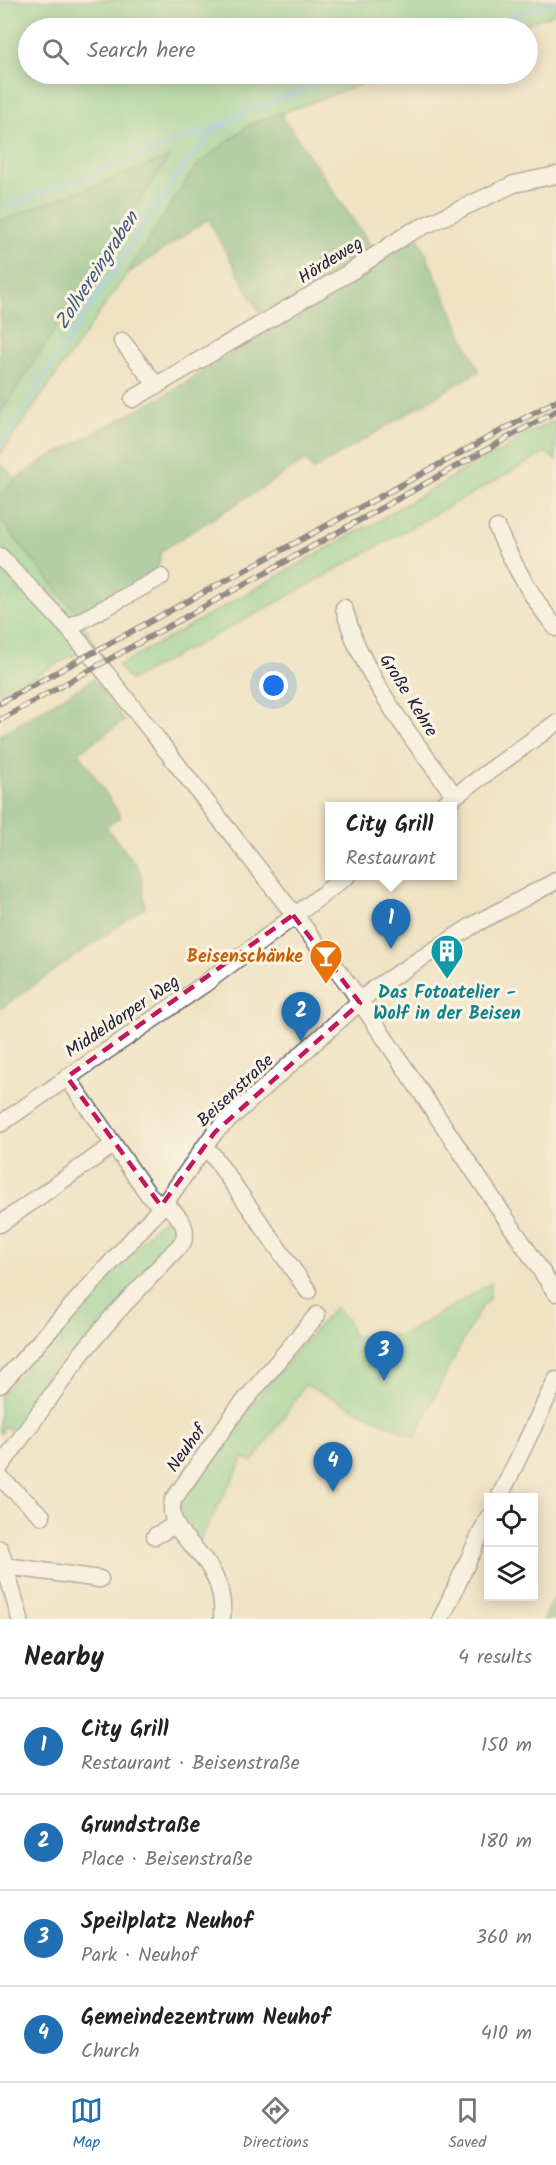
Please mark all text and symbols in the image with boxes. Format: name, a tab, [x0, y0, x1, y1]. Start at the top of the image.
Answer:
search box	[18, 18, 538, 84]
text: Search here	[87, 34, 195, 69]
icon: search	[39, 35, 72, 68]
water label: Zollvereingraben	[47, 204, 149, 337]
street label: Hördeweg	[293, 230, 369, 293]
street label: Große Kehre	[371, 649, 445, 743]
your location	[259, 671, 288, 700]
popup	[325, 802, 457, 880]
text: City Grill	[346, 808, 433, 843]
text: Restaurant	[346, 843, 436, 875]
pin: 1	[372, 900, 410, 949]
building icon: Das Fotoatelier - Wolf in der Beisen	[429, 933, 465, 980]
bar icon: Beisenschänke	[308, 938, 344, 985]
place label: Beisenschänke	[187, 943, 303, 972]
street label: Middeldorper Weg	[60, 968, 186, 1066]
place label: Das Fotoatelier - Wolf in der Beisen	[373, 979, 521, 1029]
pin: 2	[282, 992, 320, 1042]
street label: Beisenstraße	[191, 1047, 281, 1135]
pin: 3	[364, 1332, 404, 1381]
street label: Neuhof	[160, 1417, 216, 1479]
pin: 4	[314, 1442, 352, 1492]
map controls	[484, 1493, 538, 1601]
button: locate	[484, 1493, 538, 1547]
button: layers	[484, 1547, 538, 1601]
text: Nearby	[24, 1637, 104, 1679]
text: 4 results	[458, 1642, 532, 1674]
text: City Grill	[81, 1713, 169, 1748]
text: 1	[40, 1730, 47, 1762]
text: 150 m	[481, 1730, 532, 1762]
text: Restaurant · Beisenstraße	[81, 1748, 300, 1780]
text: Grundstraße	[81, 1809, 200, 1844]
text: 2	[38, 1826, 49, 1858]
text: 180 m	[480, 1826, 532, 1858]
text: Place · Beisenstraße	[81, 1844, 252, 1876]
text: Speilplatz Neuhof	[81, 1905, 252, 1940]
text: 3	[38, 1922, 49, 1954]
text: 360 m	[476, 1922, 532, 1954]
text: Park · Neuhof	[81, 1940, 197, 1972]
text: Gemeindezentrum Neuhof	[81, 2001, 330, 2036]
text: 4	[38, 2018, 49, 2050]
text: 410 m	[481, 2018, 532, 2050]
text: Church	[81, 2036, 140, 2068]
tab: Map	[70, 2094, 103, 2155]
tab: Directions	[242, 2094, 309, 2155]
tab: Saved	[448, 2094, 486, 2155]

